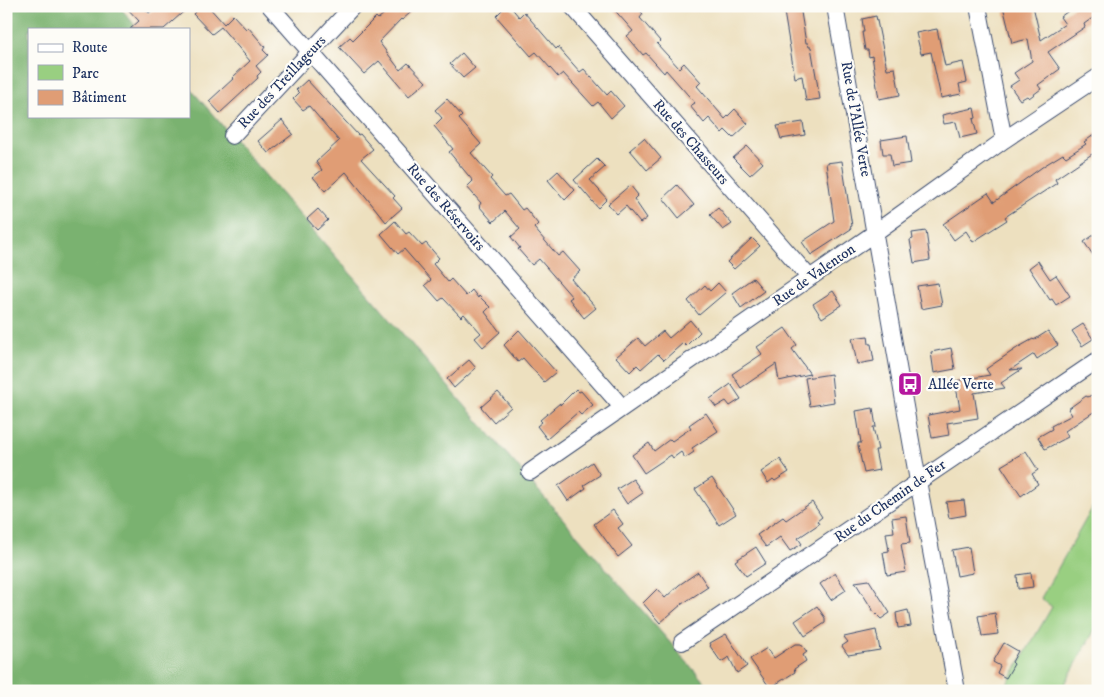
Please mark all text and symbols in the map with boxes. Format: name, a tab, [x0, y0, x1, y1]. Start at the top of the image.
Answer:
legend	[28, 28, 190, 118]
street label: Rue des Treillageurs	[234, 31, 330, 133]
text: Route	[72, 38, 107, 57]
street label: Rue de l'Allée Verte	[836, 60, 876, 178]
text: Parc	[72, 64, 100, 83]
text: Bâtiment	[72, 88, 127, 107]
street label: Rue des Chasseurs	[649, 95, 733, 189]
street label: Rue des Réservoirs	[403, 159, 489, 255]
street label: Rue de Valenton	[769, 239, 859, 311]
bus stop icon: Allée Verte	[897, 371, 923, 397]
place label: Allée Verte	[928, 375, 994, 394]
street label: Rue du Chemin de Fer	[830, 455, 950, 547]

